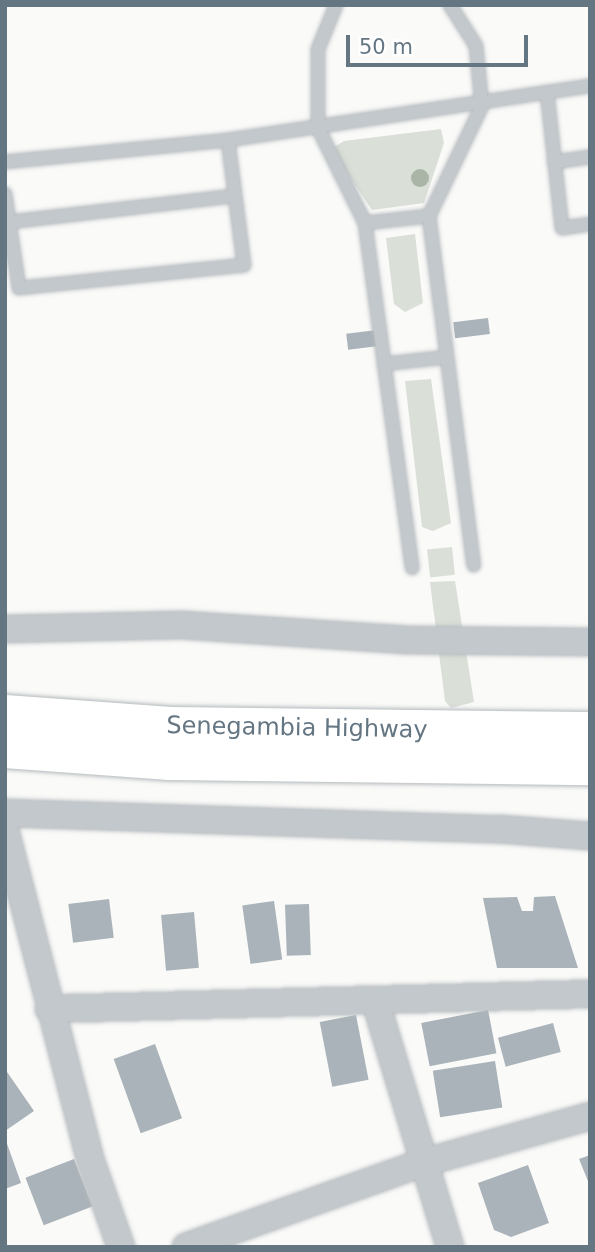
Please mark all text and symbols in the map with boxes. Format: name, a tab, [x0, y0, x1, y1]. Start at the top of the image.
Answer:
scale bar	[350, 21, 532, 65]
text: 50 m	[359, 35, 413, 59]
street label: Senegambia Highway	[166, 711, 428, 745]

